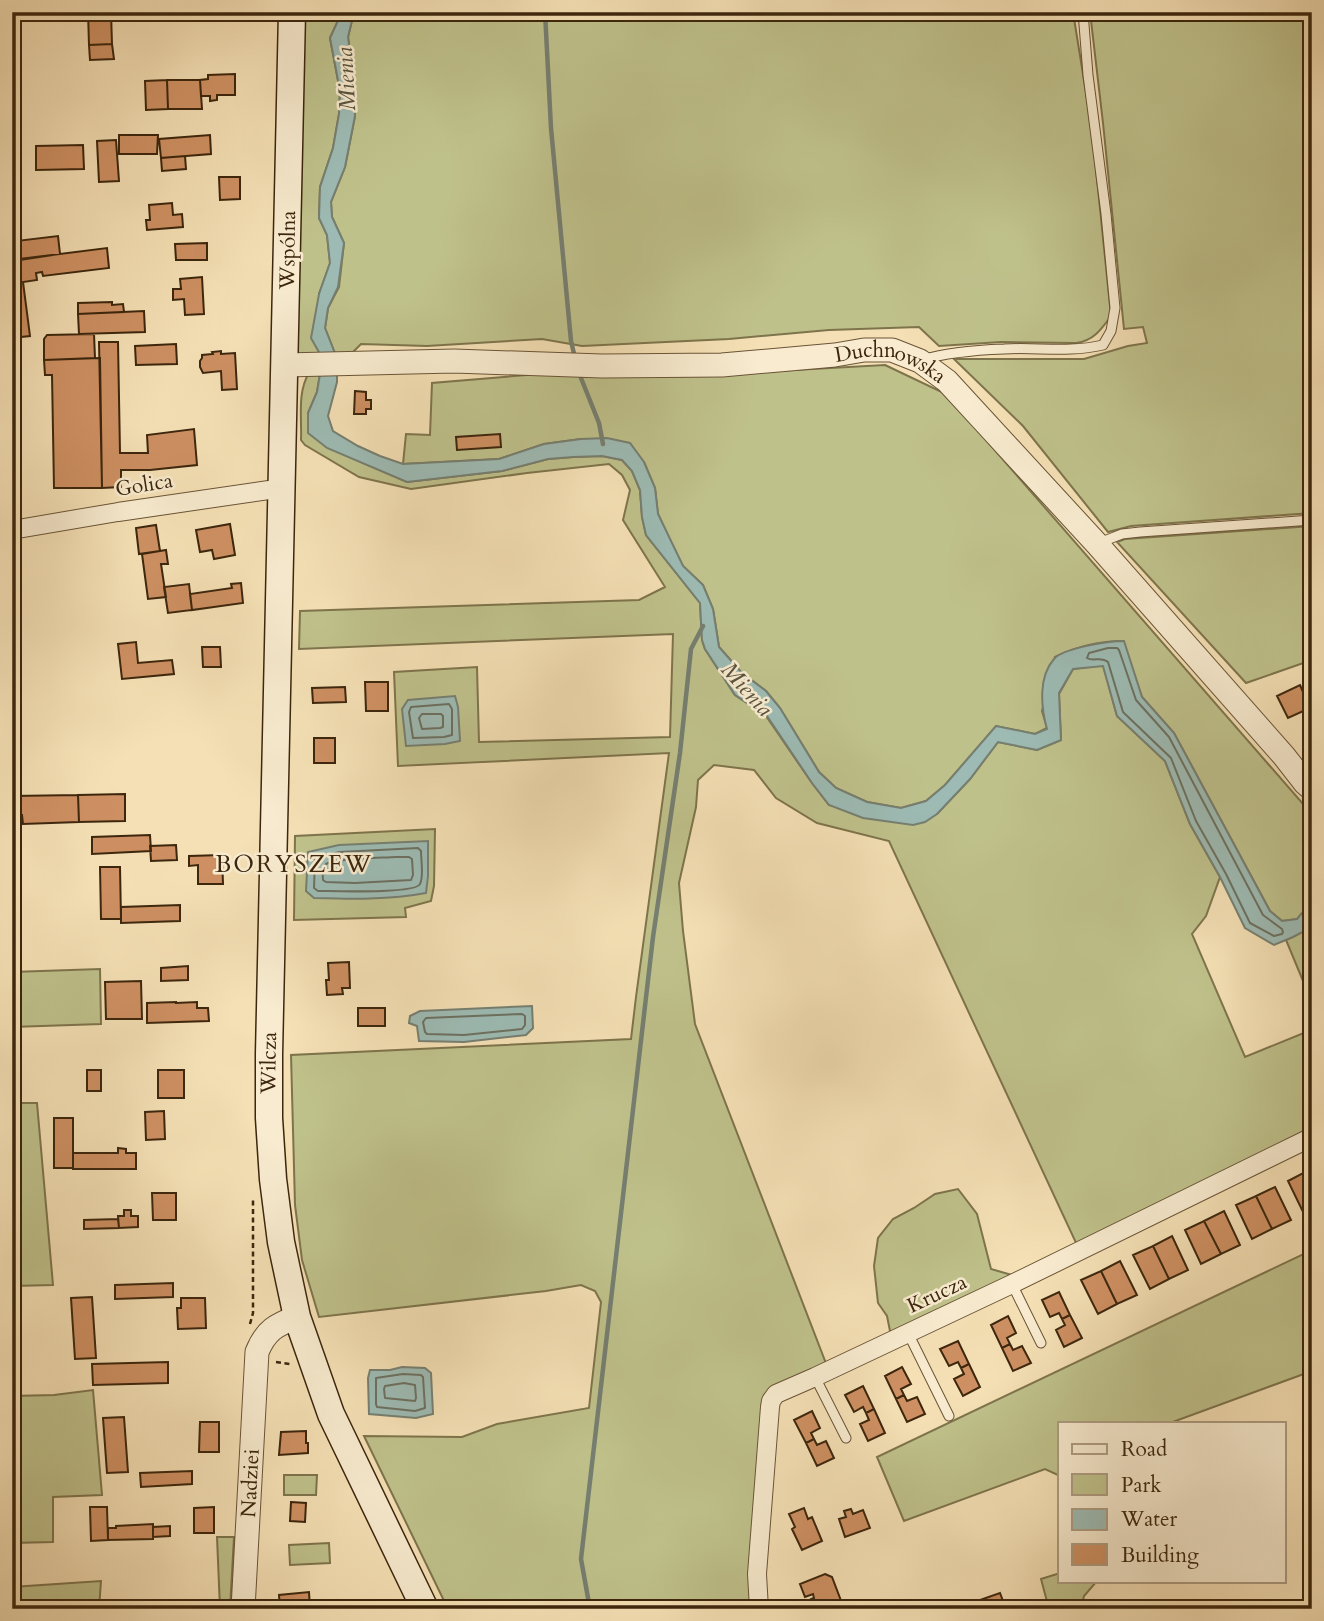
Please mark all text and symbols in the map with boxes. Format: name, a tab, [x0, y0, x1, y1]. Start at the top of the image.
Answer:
water label: Mienia	[329, 46, 363, 112]
street label: Wspólna	[273, 210, 303, 291]
street label: Duchnowska	[832, 336, 952, 390]
street label: Golica	[113, 466, 175, 504]
water label: Mienia	[714, 655, 780, 723]
district label: BORYSZEW	[215, 848, 373, 881]
street label: Wilcza	[254, 1032, 284, 1095]
street label: Krucza	[902, 1268, 972, 1320]
legend	[1058, 1422, 1286, 1582]
text: Road	[1121, 1435, 1167, 1464]
street label: Nadziei	[234, 1448, 266, 1518]
text: Park	[1121, 1471, 1162, 1500]
text: Water	[1120, 1505, 1177, 1534]
text: Building	[1121, 1541, 1199, 1570]

